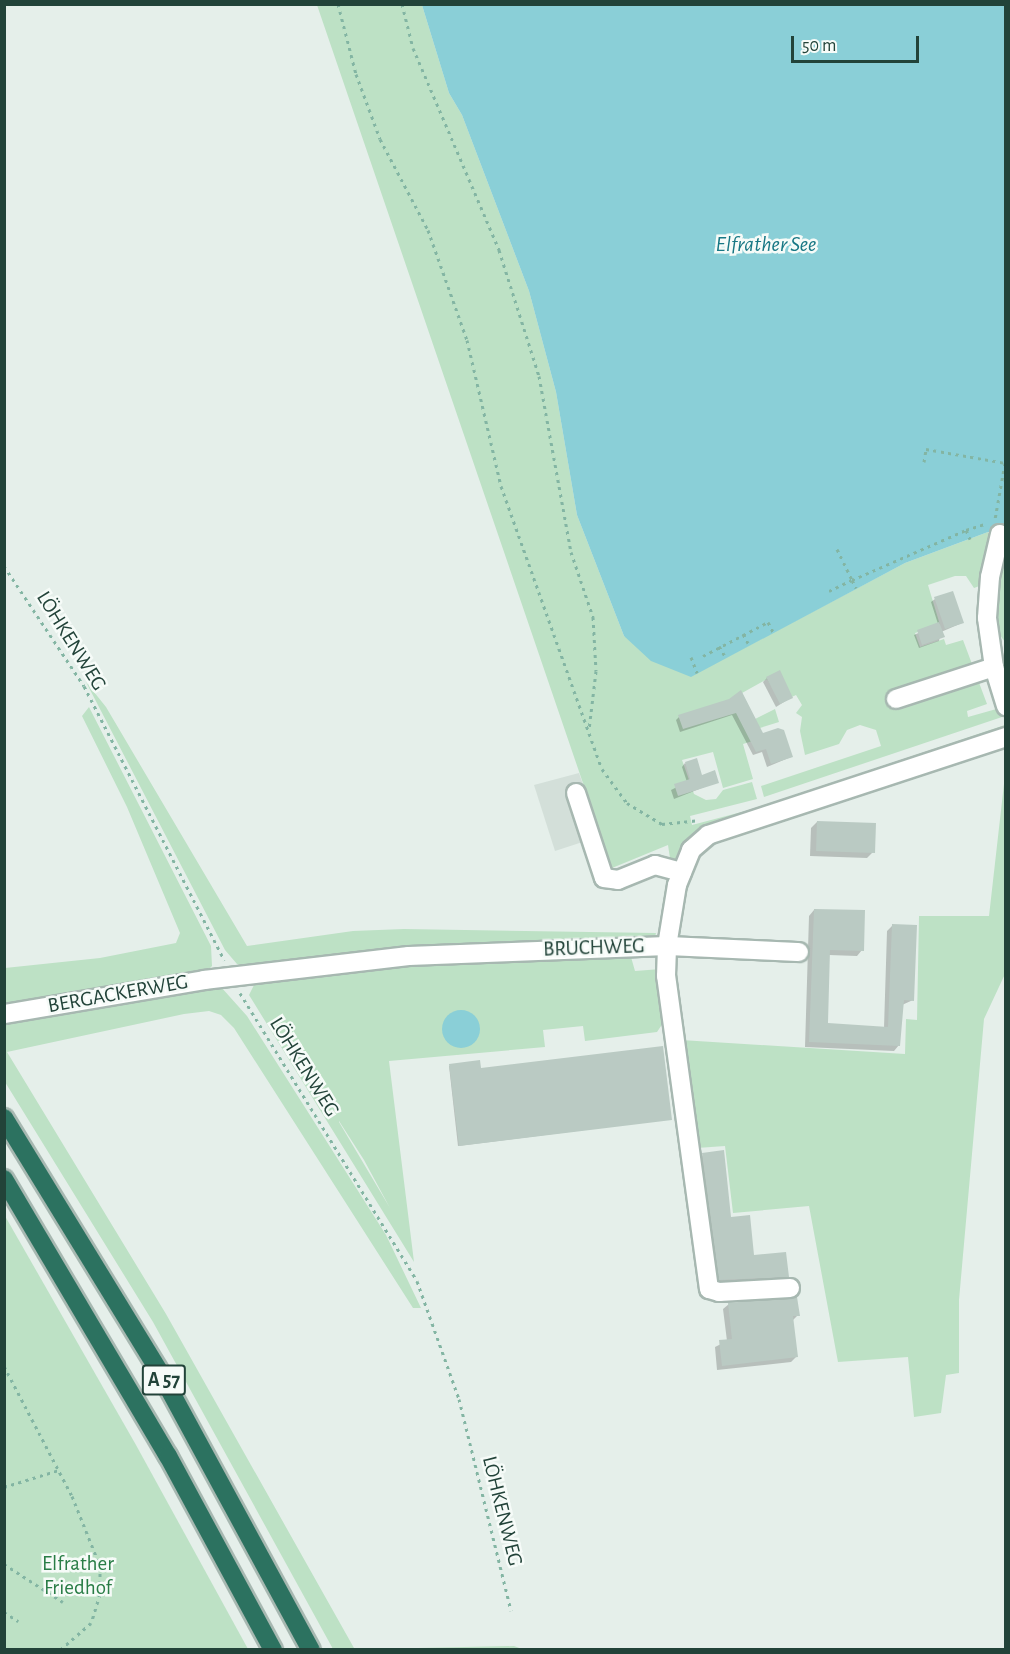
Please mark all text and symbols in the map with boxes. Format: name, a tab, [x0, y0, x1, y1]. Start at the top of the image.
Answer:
scale bar	[794, 24, 922, 62]
text: 50 m	[802, 37, 836, 55]
water label: Elfrather See	[716, 232, 816, 258]
street label: LÖHKENWEG	[31, 587, 111, 695]
street label: BRUCHWEG	[543, 934, 645, 962]
street label: BERGACKERWEG	[46, 969, 190, 1019]
street label: LÖHKENWEG	[264, 1013, 344, 1121]
road number: A 57	[142, 1363, 186, 1397]
street label: LÖHKENWEG	[476, 1453, 528, 1569]
park label: Elfrather Friedhof	[42, 1551, 114, 1601]

